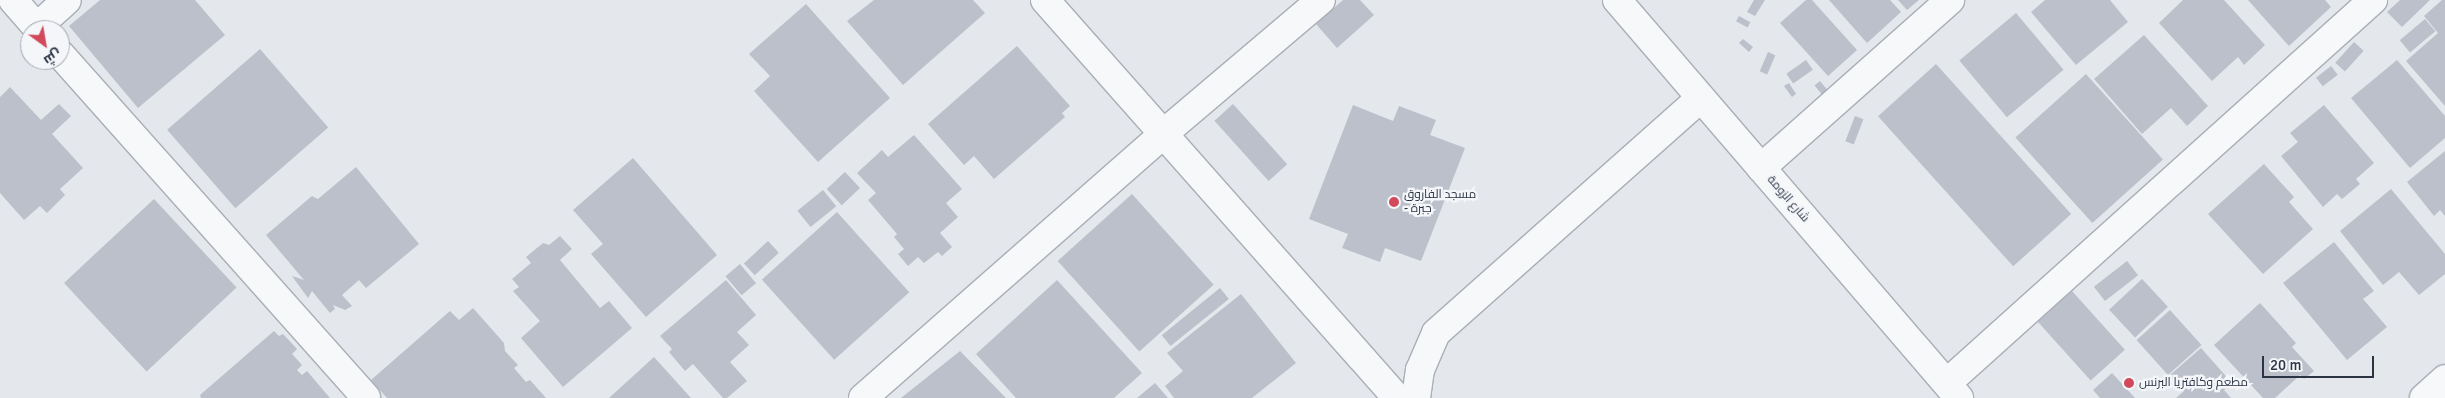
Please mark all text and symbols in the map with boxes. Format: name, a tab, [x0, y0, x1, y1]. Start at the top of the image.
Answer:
north arrow	[20, 20, 70, 70]
text: ش	[41, 45, 65, 69]
street label: شارع الزومة	[1764, 173, 1812, 225]
place label: مسجد الفاروق - جبرة	[1404, 188, 1476, 216]
marker: مسجد الفاروق - جبرة	[1388, 196, 1400, 208]
scale bar	[2265, 346, 2378, 378]
text: 20 m	[2270, 356, 2301, 374]
place label: مطعم وكافتريا البرنس	[2139, 376, 2248, 390]
marker: مطعم وكافتريا البرنس	[2123, 377, 2135, 389]

